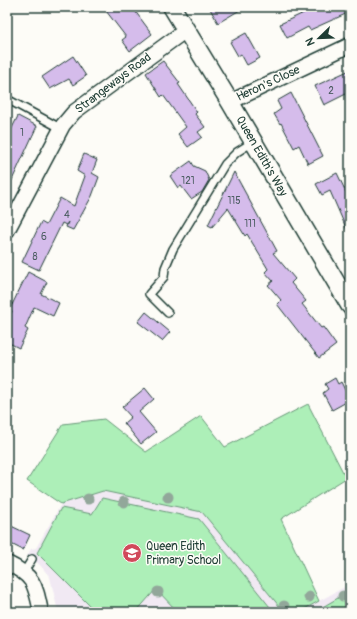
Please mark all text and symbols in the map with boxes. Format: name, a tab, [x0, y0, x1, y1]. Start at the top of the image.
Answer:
north arrow	[299, 18, 339, 58]
text: N	[303, 35, 318, 48]
street label: Strangeways Road	[72, 50, 155, 117]
street label: Heron's Close	[234, 62, 303, 105]
house number: 2	[328, 85, 334, 97]
street label: Queen Edith's Way	[232, 113, 291, 199]
house number: 1	[20, 127, 24, 139]
house number: 121	[181, 175, 195, 187]
house number: 115	[227, 195, 241, 207]
house number: 4	[64, 209, 70, 221]
house number: 111	[244, 218, 256, 230]
house number: 6	[41, 231, 47, 243]
house number: 8	[32, 251, 38, 263]
place label: Queen Edith Primary School	[146, 539, 221, 568]
school or university icon: Queen Edith Primary School	[121, 542, 143, 564]

